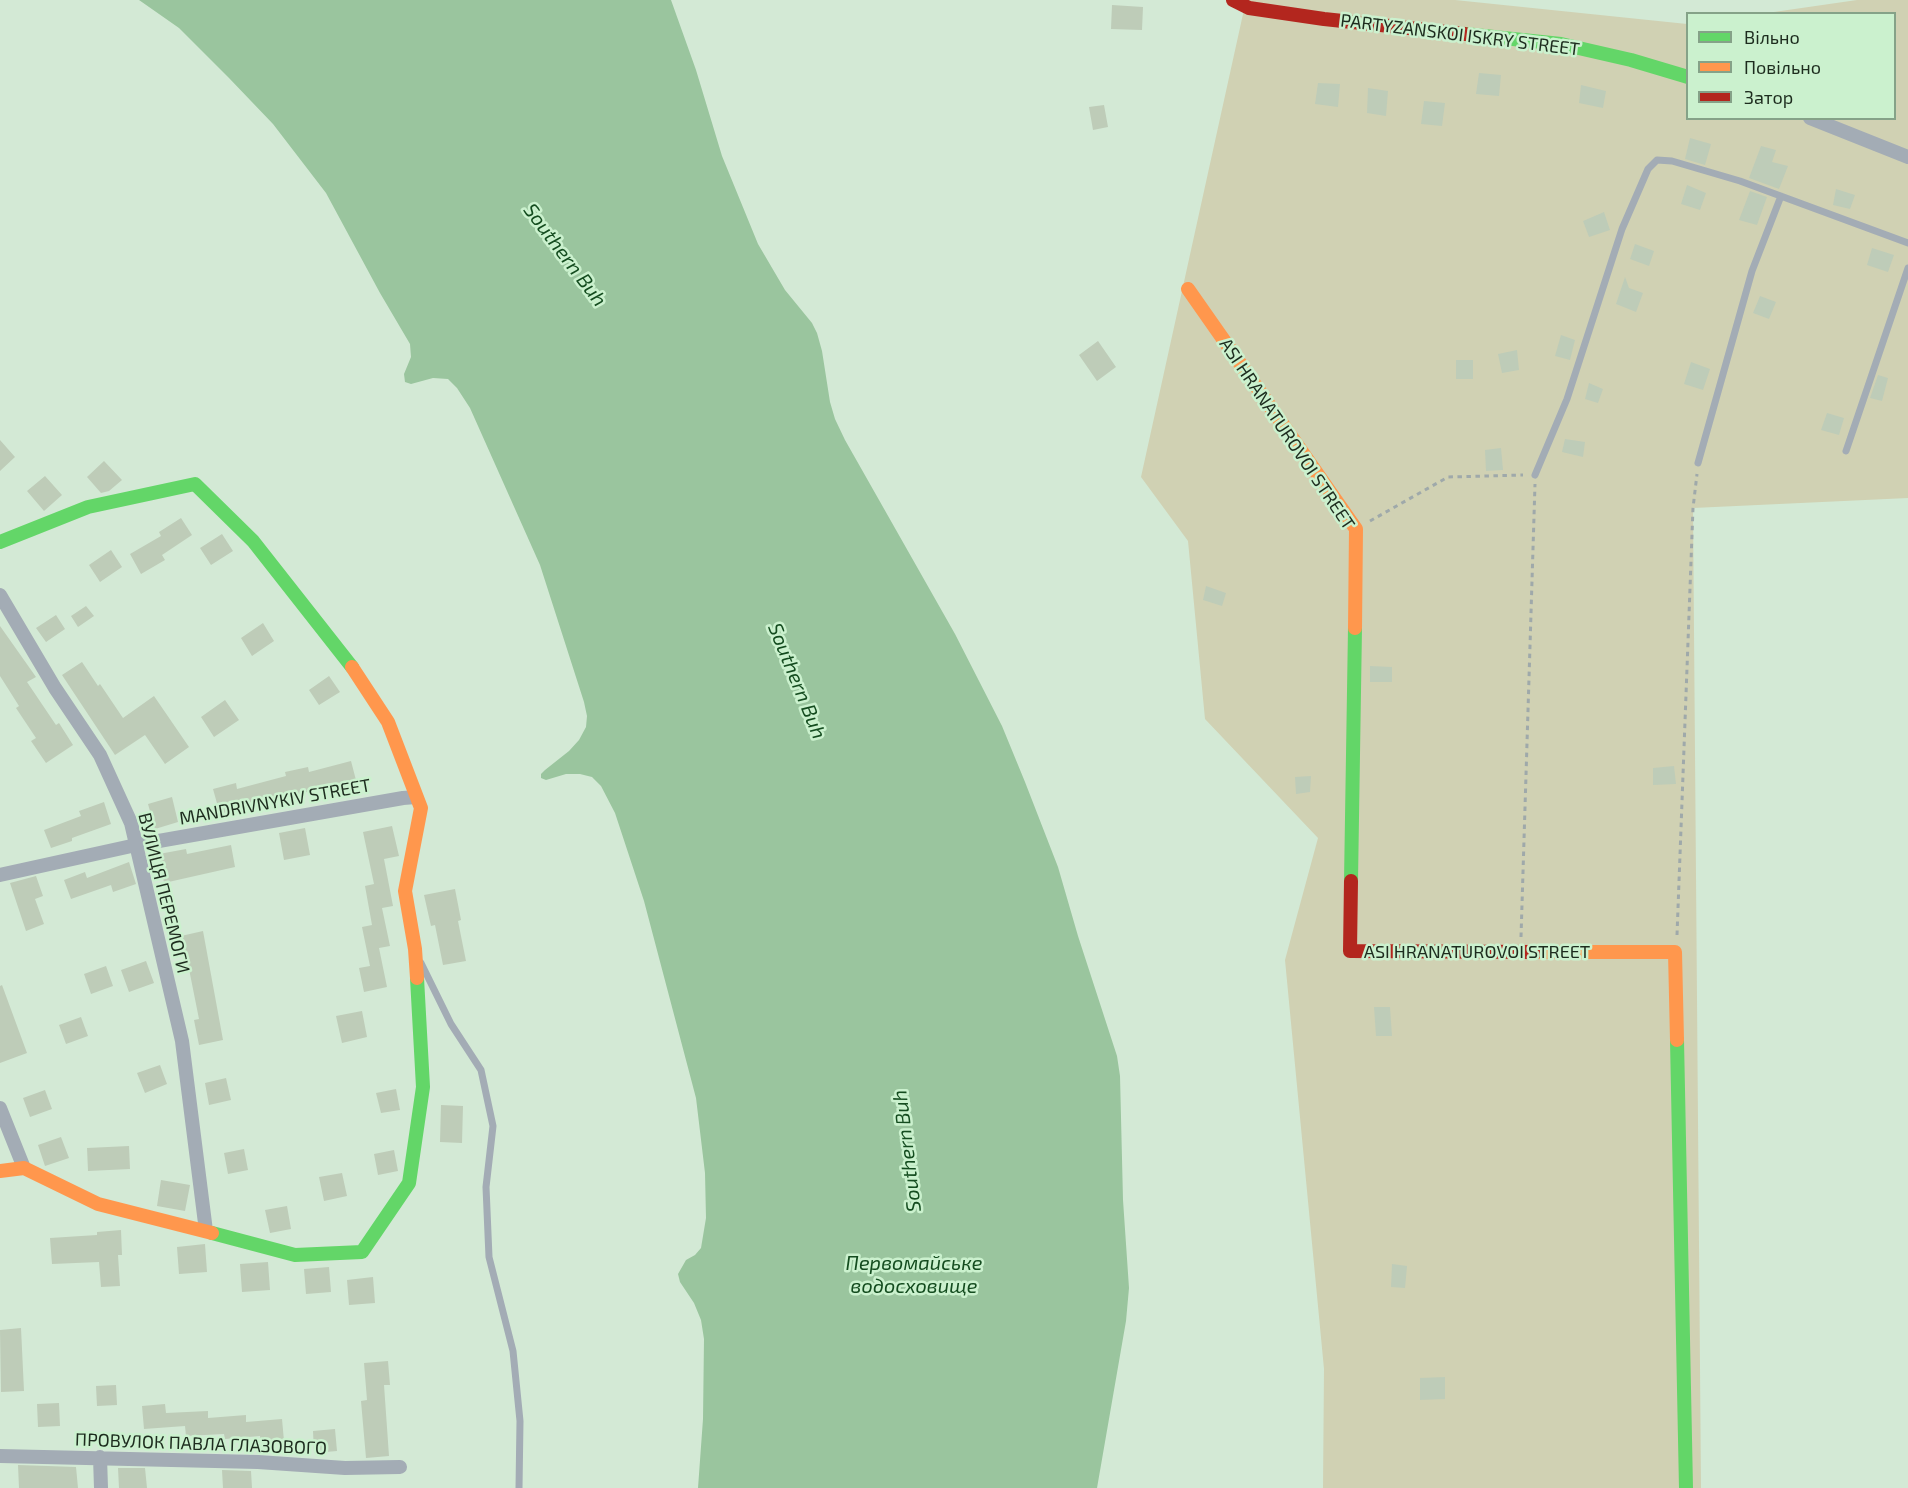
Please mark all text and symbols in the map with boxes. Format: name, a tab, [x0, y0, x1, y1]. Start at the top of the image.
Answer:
street label: PARTYZANSKOI ISKRY STREET	[1339, 10, 1581, 60]
legend	[1686, 12, 1896, 120]
text: Вільно	[1744, 26, 1800, 48]
text: Повільно	[1744, 56, 1821, 78]
text: Затор	[1744, 86, 1793, 108]
water label: Southern Buh	[518, 199, 612, 311]
street label: ASI HRANATUROVOI STREET	[1215, 334, 1359, 534]
water label: Southern Buh	[763, 620, 831, 742]
street label: MANDRIVNYKIV STREET	[178, 775, 372, 829]
street label: ВУЛИЦЯ ПЕРЕМОГИ	[134, 811, 194, 975]
street label: ASI HRANATUROVOI STREET	[1364, 941, 1590, 963]
water label: Southern Buh	[888, 1089, 926, 1213]
water label: Первомайське водосховище	[846, 1251, 982, 1298]
street label: ПРОВУЛОК ПАВЛА ГЛАЗОВОГО	[75, 1429, 327, 1459]

